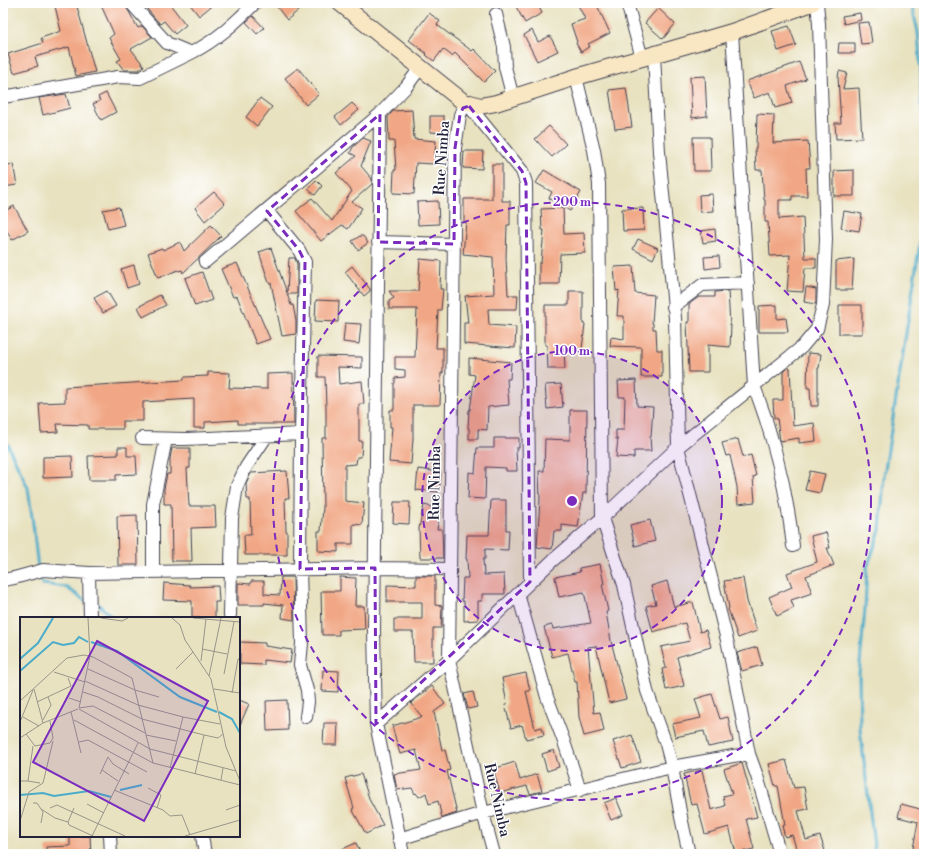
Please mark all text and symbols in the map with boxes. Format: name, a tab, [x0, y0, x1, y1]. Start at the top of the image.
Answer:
street label: Rue Nimba	[430, 120, 454, 196]
text: 200 m	[553, 195, 591, 210]
text: 100 m	[554, 344, 590, 359]
street label: Rue Nimba	[425, 445, 445, 521]
centre of rings	[565, 494, 579, 508]
inset map	[20, 617, 240, 837]
street label: Rue Nimba	[479, 761, 515, 839]

